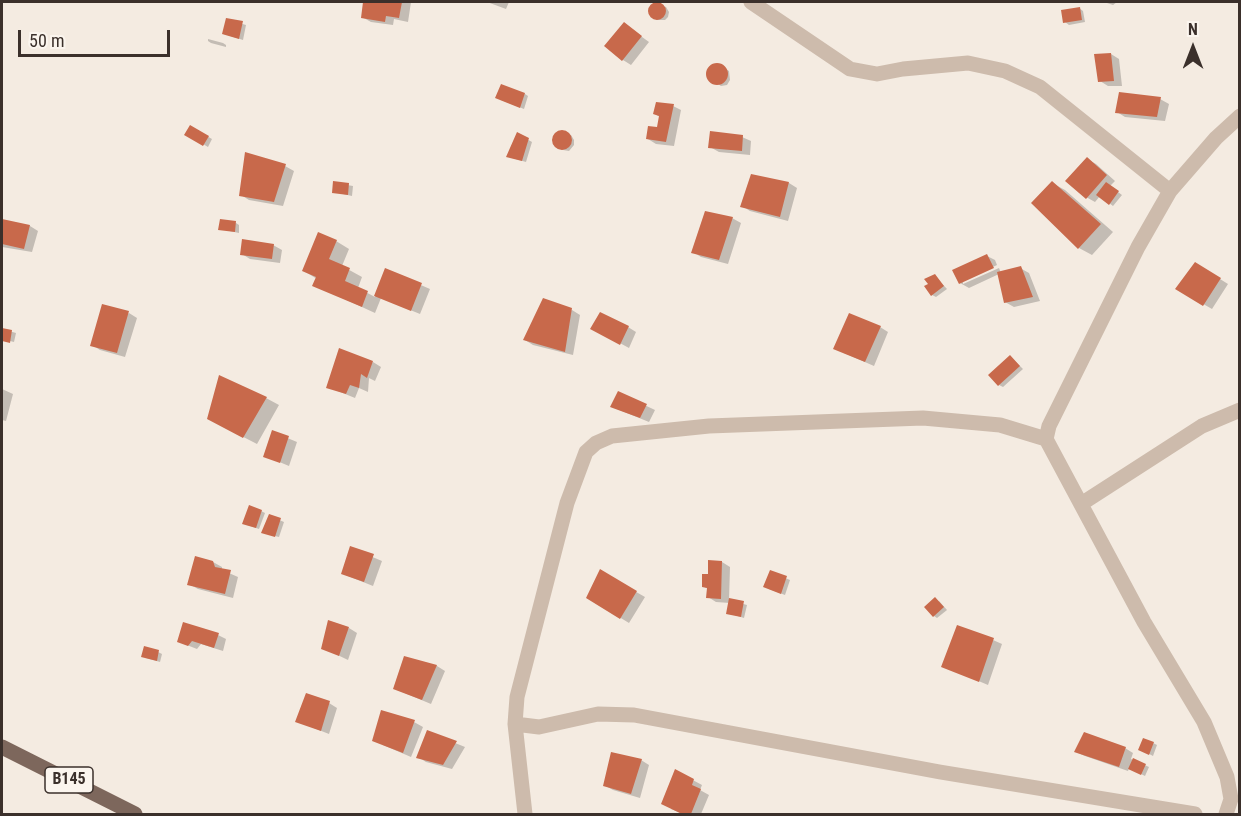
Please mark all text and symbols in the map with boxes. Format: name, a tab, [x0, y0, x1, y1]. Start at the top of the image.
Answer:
scale bar	[21, 18, 172, 56]
north arrow	[1163, 18, 1223, 78]
text: N	[1188, 20, 1198, 39]
text: 50 m	[29, 30, 64, 51]
road number: B145	[45, 767, 93, 793]

